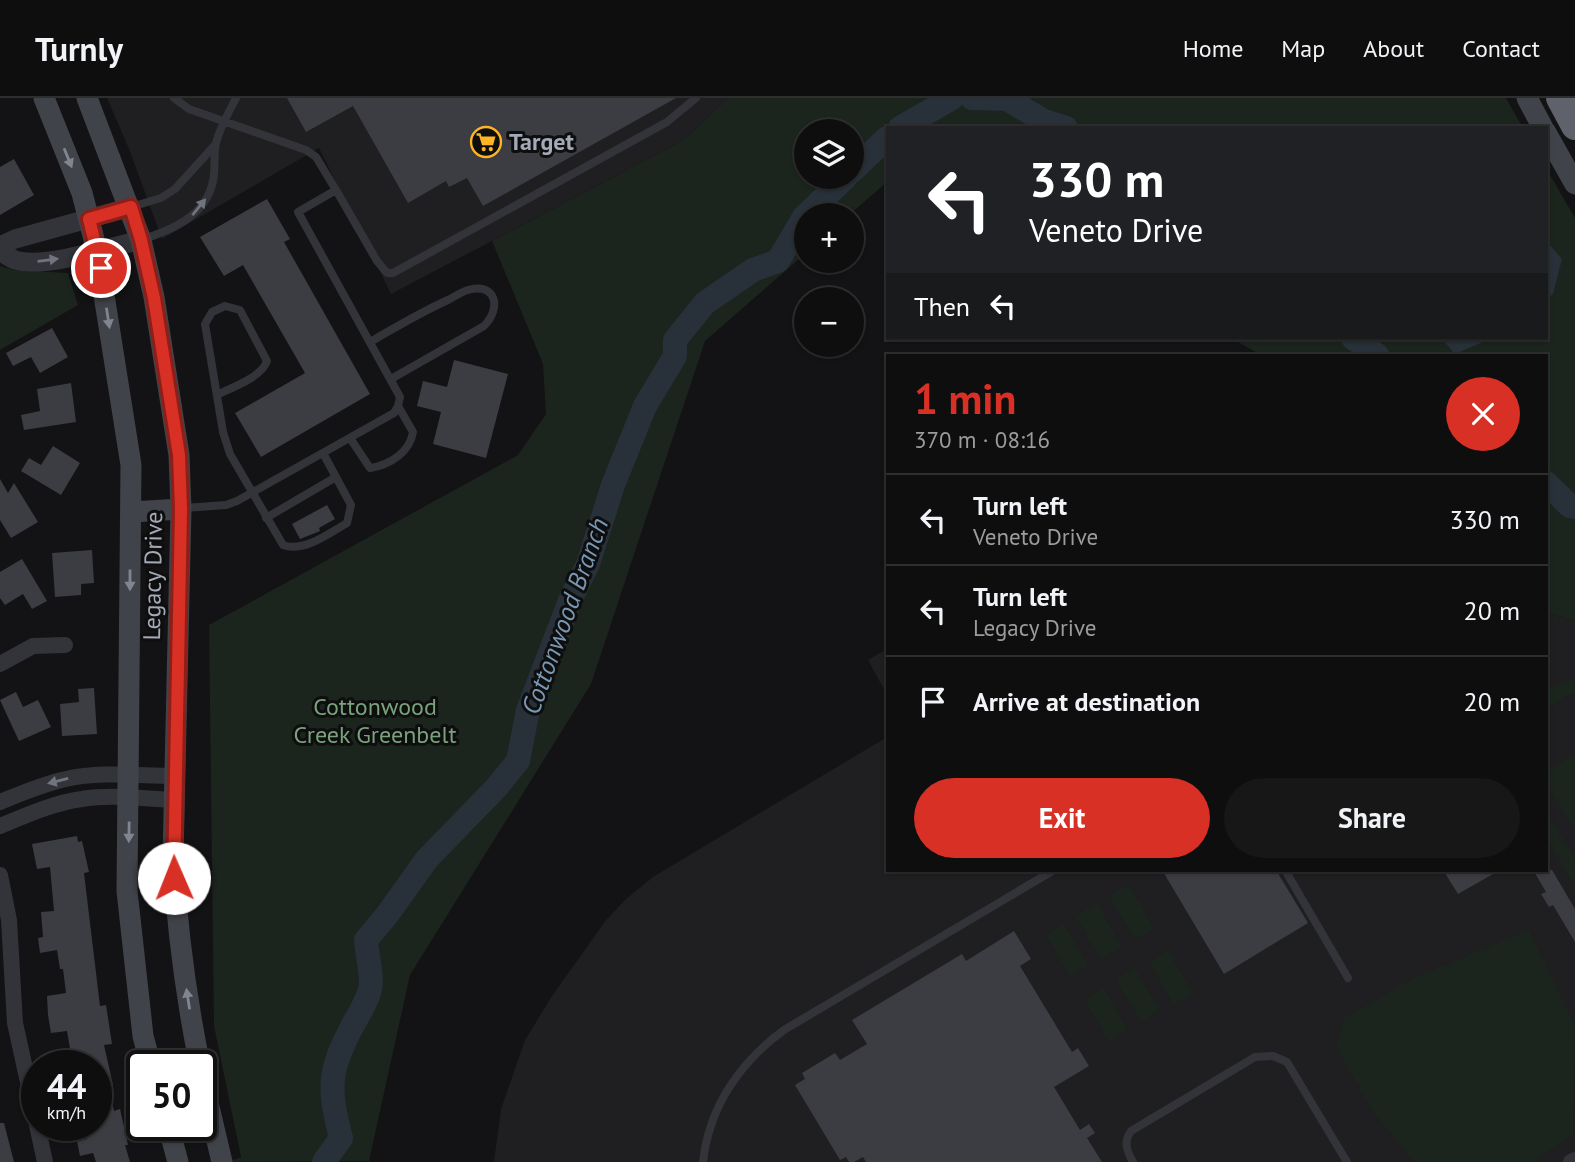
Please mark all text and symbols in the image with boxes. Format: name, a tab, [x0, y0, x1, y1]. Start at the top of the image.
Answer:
text: Turnly	[35, 27, 123, 70]
text: Home	[1183, 33, 1243, 64]
text: Map	[1281, 33, 1325, 64]
text: About	[1363, 33, 1424, 64]
text: Contact	[1462, 33, 1540, 64]
map controls	[794, 119, 864, 357]
button: layers	[794, 119, 864, 189]
supermarket icon: Target	[469, 125, 503, 159]
place label: Target	[509, 126, 574, 157]
text: 330 m	[1029, 147, 1164, 211]
one-way arrow	[62, 148, 73, 169]
icon: left	[914, 154, 1005, 245]
one-way arrow	[191, 199, 206, 217]
button: +	[794, 203, 864, 273]
text: Veneto Drive	[1029, 209, 1203, 251]
pin	[71, 238, 131, 298]
icon: arrive	[82, 249, 120, 287]
one-way arrow	[37, 254, 59, 265]
button: −	[794, 287, 864, 357]
icon: left	[984, 287, 1022, 325]
text: Then	[914, 290, 970, 323]
one-way arrow	[103, 307, 114, 329]
text: 1 min	[914, 371, 1016, 426]
button: close	[1446, 377, 1520, 451]
text: 370 m · 08:16	[914, 425, 1050, 454]
text: Turn left	[973, 489, 1067, 522]
icon: left	[914, 501, 952, 539]
text: 330 m	[1449, 503, 1520, 536]
street label: Legacy Drive	[136, 511, 169, 641]
water label: Cottonwood Branch	[514, 513, 615, 719]
text: Veneto Drive	[973, 522, 1098, 551]
one-way arrow	[124, 569, 136, 591]
text: Turn left	[973, 580, 1067, 613]
icon: left	[914, 592, 952, 630]
text: 20 m	[1464, 594, 1520, 627]
text: Legacy Drive	[973, 613, 1096, 642]
icon: arrive	[914, 683, 952, 721]
text: Arrive at destination	[973, 685, 1200, 718]
text: 20 m	[1464, 685, 1520, 718]
park label: Cottonwood Creek Greenbelt	[293, 691, 457, 750]
one-way arrow	[47, 776, 69, 787]
button: Exit	[914, 778, 1210, 858]
button: Share	[1224, 778, 1520, 858]
one-way arrow	[123, 821, 134, 843]
position arrow	[137, 841, 211, 915]
one-way arrow	[182, 987, 193, 1009]
speed limit sign: 50	[126, 1050, 217, 1141]
text: 44	[47, 1063, 86, 1109]
text: km/h	[47, 1101, 86, 1124]

